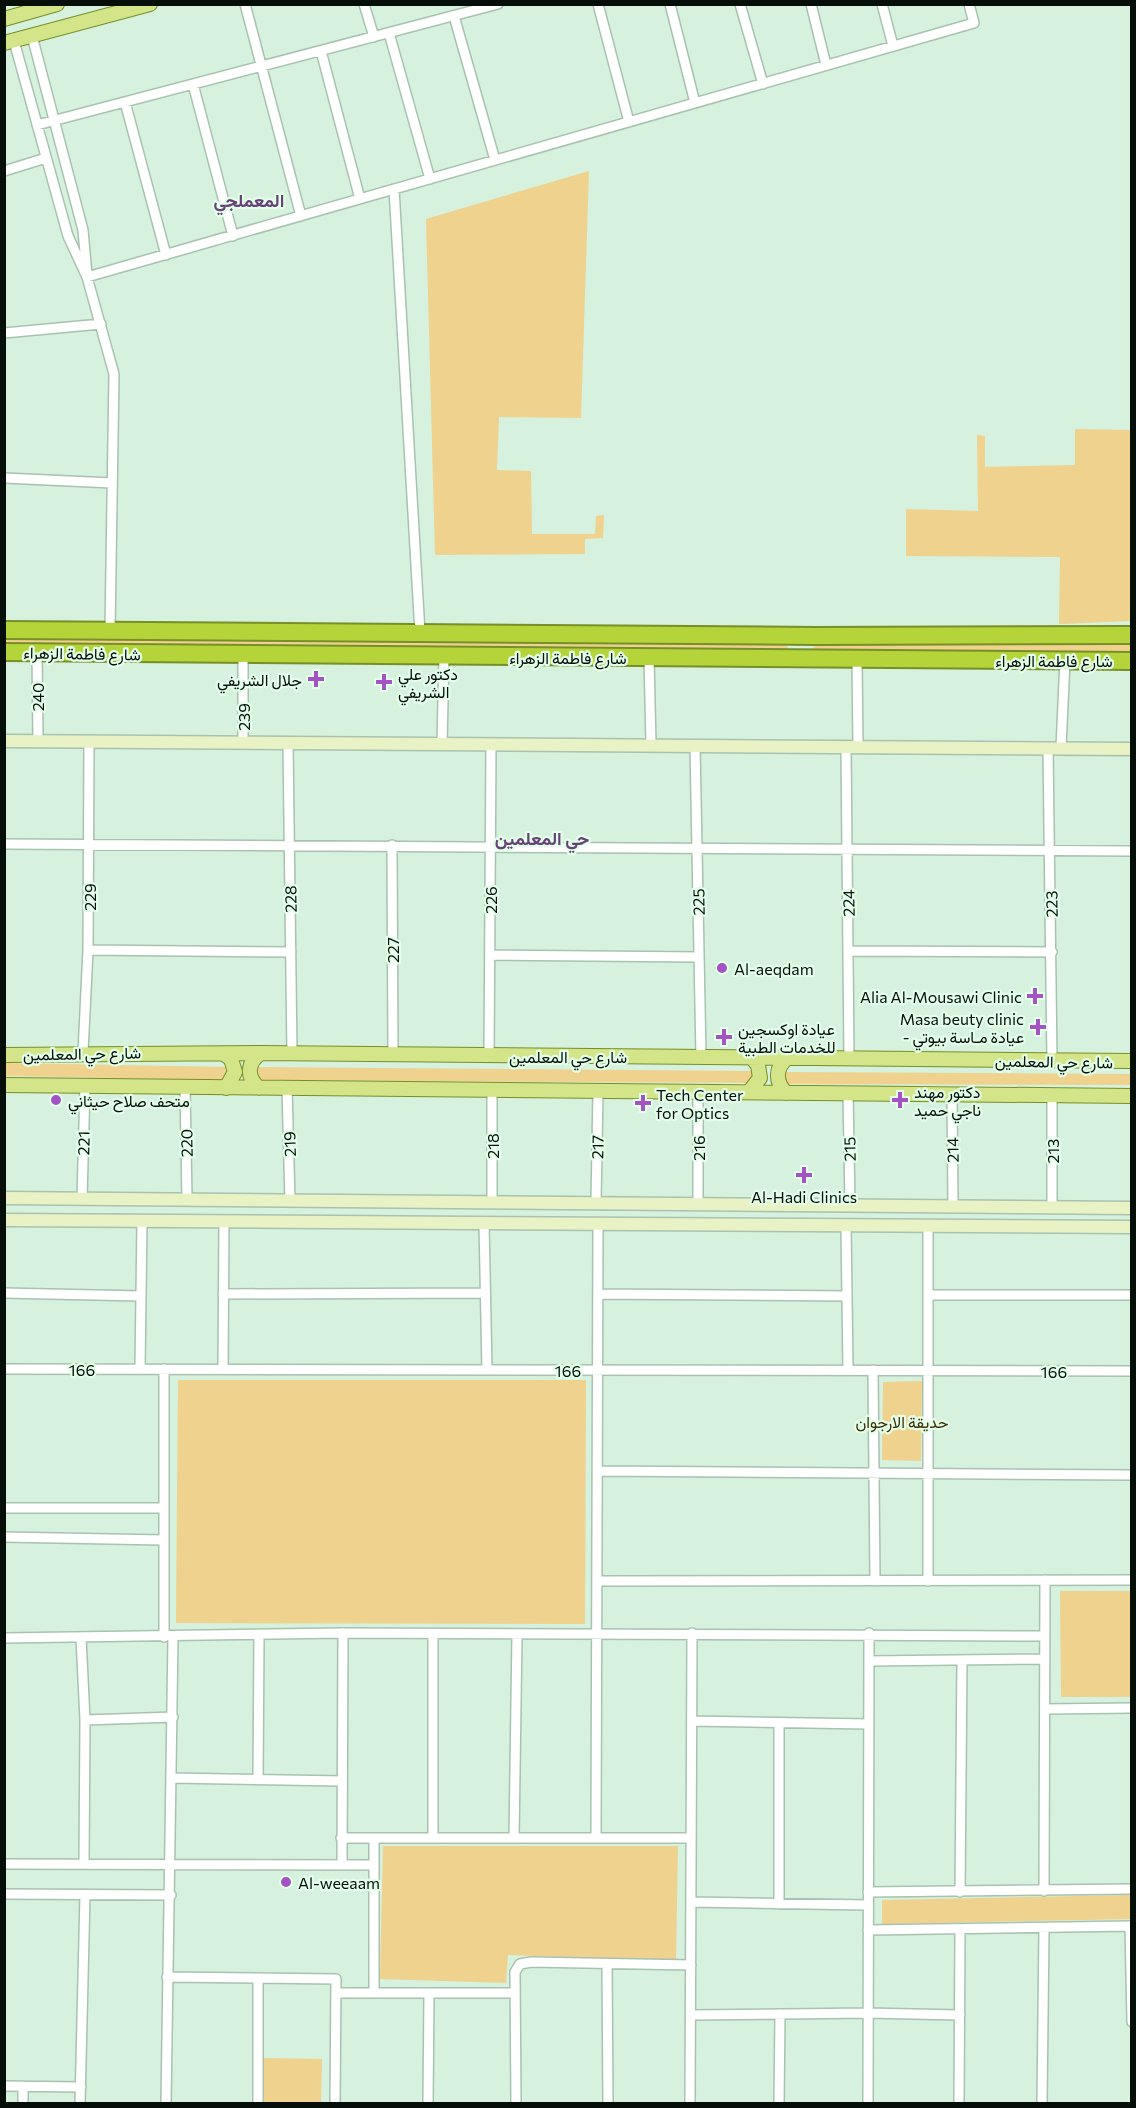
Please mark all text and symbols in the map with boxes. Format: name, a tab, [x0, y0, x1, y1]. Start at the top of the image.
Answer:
district label: المعملجي	[214, 189, 284, 216]
street label: شارع فاطمة الزهراء	[23, 642, 141, 667]
street label: شارع فاطمة الزهراء	[509, 648, 627, 670]
street label: شارع فاطمة الزهراء	[995, 651, 1113, 673]
place label: دكتور علي الشريفي	[398, 664, 458, 706]
place label: جلال الشريفي	[217, 670, 302, 694]
marker: جلال الشريفي	[307, 670, 325, 688]
marker: دكتور علي الشريفي	[375, 673, 393, 691]
street label: 240	[28, 683, 47, 711]
street label: 239	[234, 703, 253, 731]
district label: حي المعلمين	[495, 827, 589, 854]
street label: 229	[80, 883, 99, 911]
street label: 228	[280, 885, 300, 913]
street label: 226	[481, 886, 500, 914]
street label: 225	[688, 888, 708, 916]
street label: 224	[838, 889, 858, 917]
street label: 223	[1041, 890, 1061, 918]
street label: 227	[383, 937, 402, 963]
place label: Al-aeqdam	[734, 959, 814, 978]
marker: Al-aeqdam	[715, 961, 729, 975]
place label: Alia Al-Mousawi Clinic	[860, 987, 1022, 1006]
marker: Alia Al-Mousawi Clinic	[1026, 987, 1044, 1005]
place label: Masa beuty clinic - عيادة مـاسة بيوتي	[900, 1009, 1024, 1051]
marker: Masa beuty clinic - عيادة مـاسة بيوتي	[1029, 1018, 1047, 1036]
place label: عيادة اوكسجين للخدمات الطبية	[738, 1019, 836, 1057]
marker: عيادة اوكسجين للخدمات الطبية	[715, 1028, 733, 1046]
street label: شارع حي المعلمين	[23, 1042, 141, 1069]
street label: شارع حي المعلمين	[509, 1047, 627, 1071]
street label: شارع حي المعلمين	[995, 1050, 1113, 1077]
place label: دكتور مهند ناجي حميد	[914, 1082, 981, 1124]
place label: Tech Center for Optics	[656, 1085, 744, 1122]
place label: متحف صلاح حيثاني	[68, 1091, 190, 1115]
marker: دكتور مهند ناجي حميد	[891, 1091, 909, 1109]
marker: متحف صلاح حيثاني	[49, 1093, 63, 1107]
marker: Tech Center for Optics	[634, 1094, 652, 1112]
street label: 220	[176, 1129, 196, 1157]
street label: 221	[73, 1131, 93, 1155]
street label: 219	[279, 1131, 299, 1157]
street label: 218	[483, 1133, 502, 1159]
street label: 217	[587, 1135, 607, 1159]
street label: 216	[689, 1135, 708, 1161]
street label: 215	[839, 1136, 859, 1162]
street label: 214	[942, 1137, 962, 1163]
street label: 213	[1043, 1139, 1062, 1163]
marker: Al-Hadi Clinics	[795, 1166, 813, 1184]
place label: Al-Hadi Clinics	[751, 1187, 857, 1206]
street label: 166	[69, 1360, 95, 1379]
street label: 166	[555, 1361, 581, 1380]
street label: 166	[1041, 1362, 1067, 1381]
park label: حديقة الارجوان	[856, 1412, 949, 1433]
place label: Al-weeaam	[298, 1873, 380, 1892]
marker: Al-weeaam	[279, 1875, 293, 1889]

